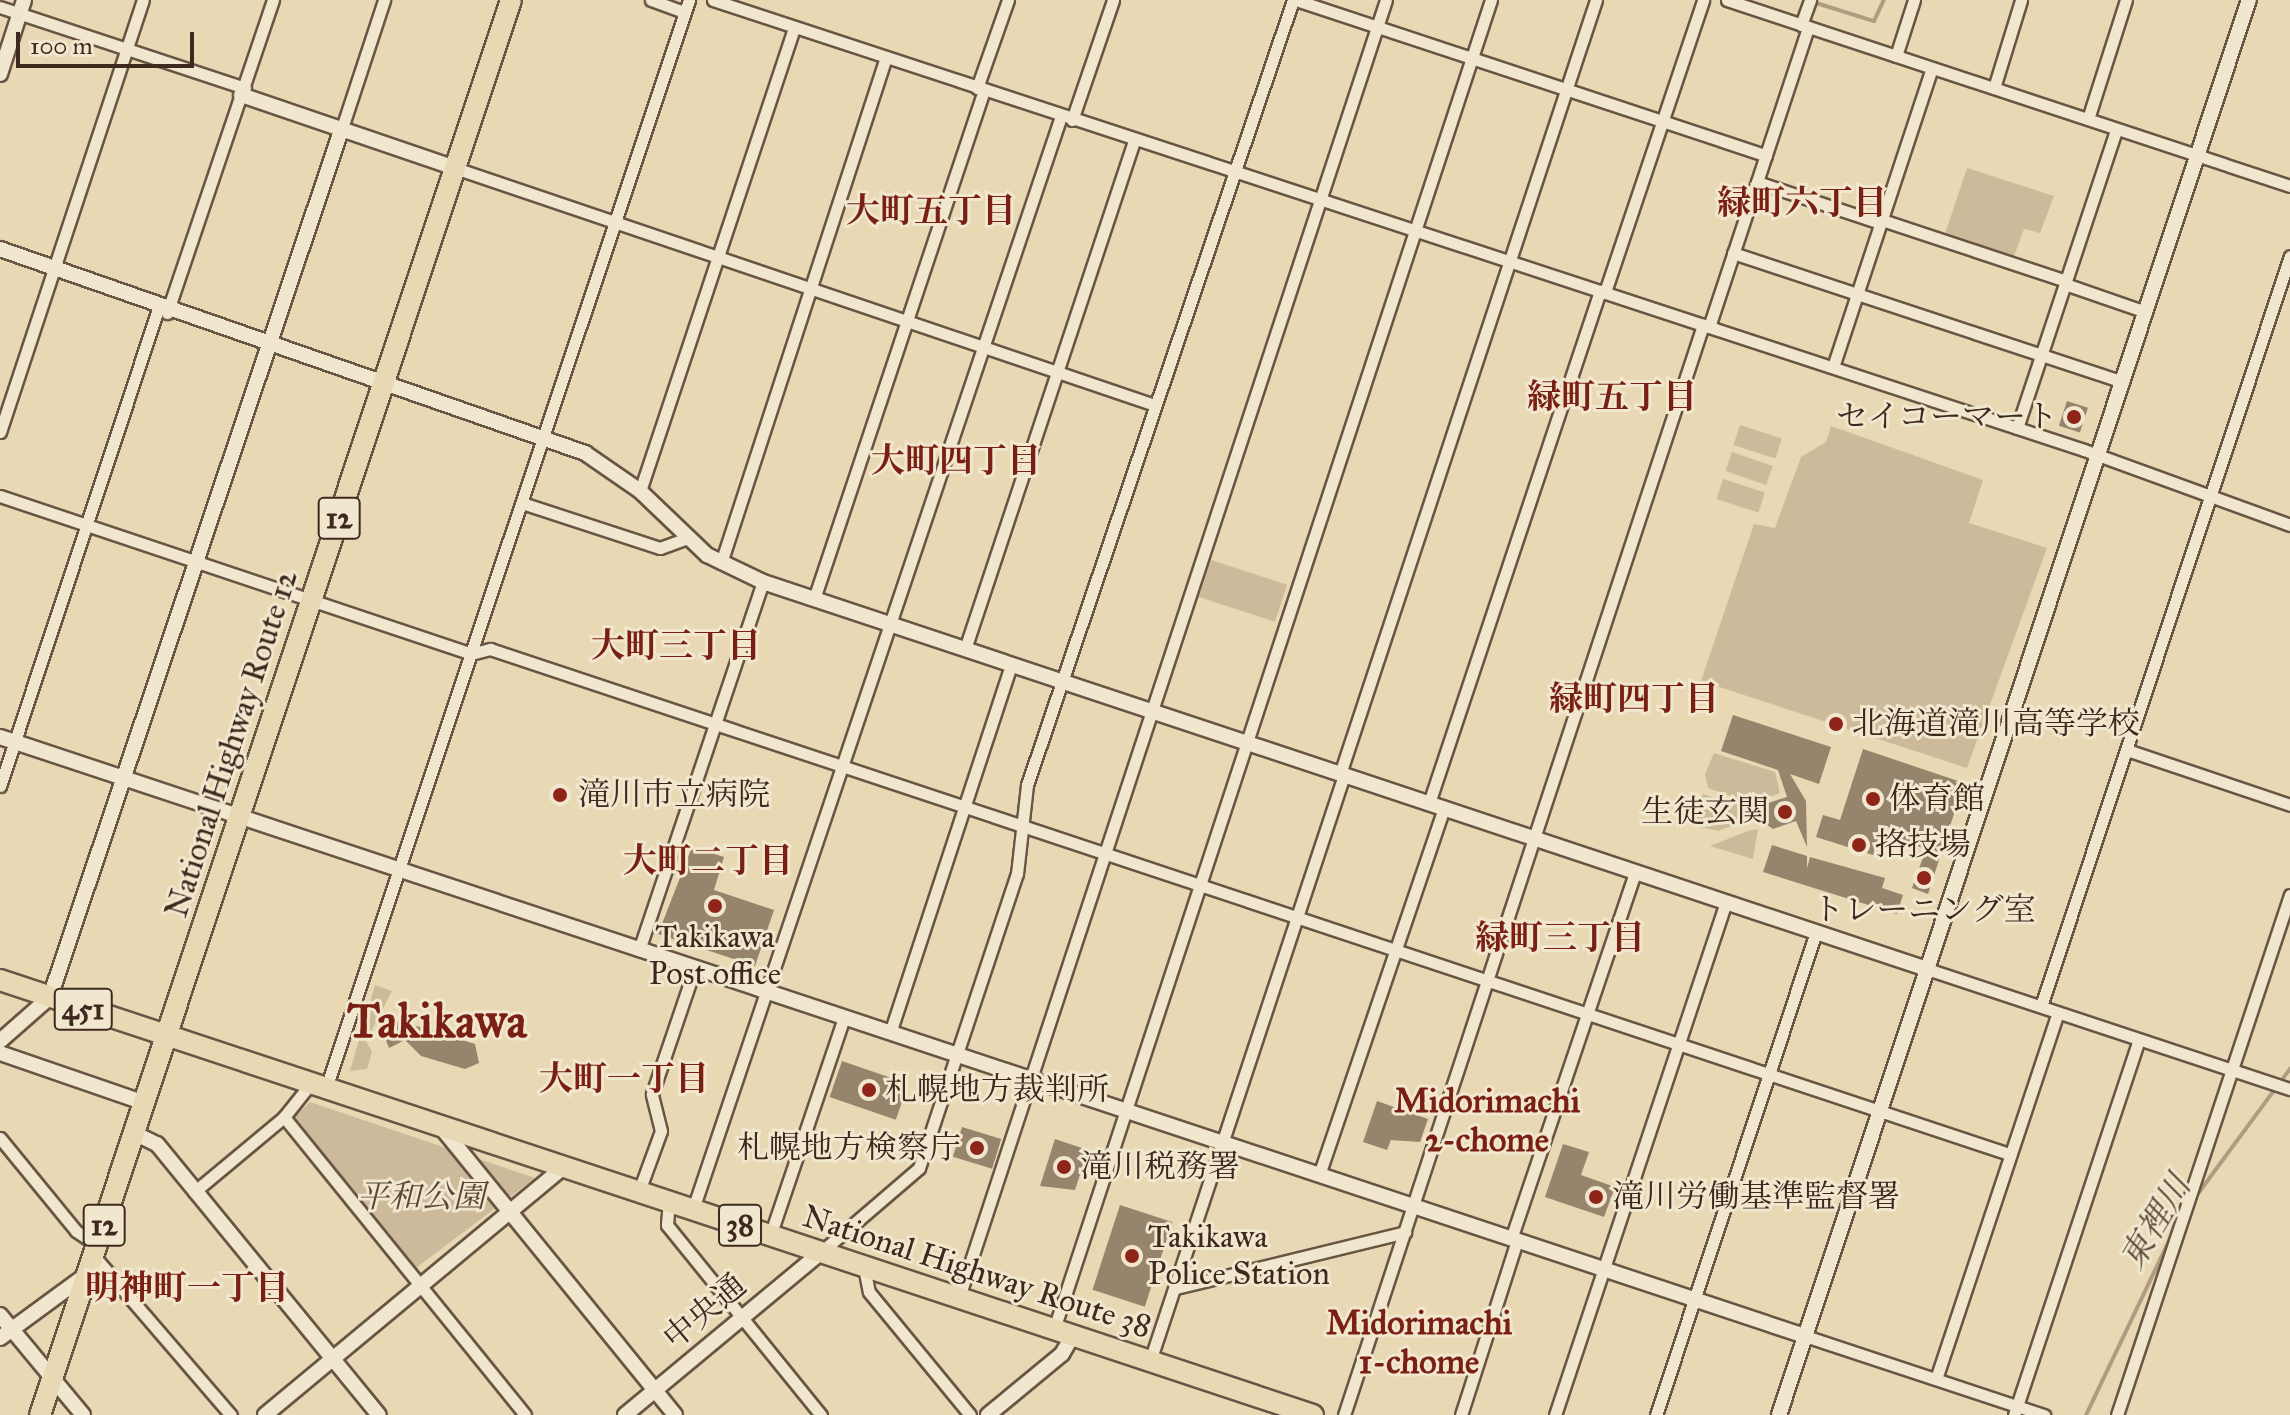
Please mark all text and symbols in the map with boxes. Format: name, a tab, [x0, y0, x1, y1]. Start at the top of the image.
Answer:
scale bar	[20, 16, 198, 66]
text: 100 m	[30, 31, 93, 61]
district label: 緑町六丁目	[1717, 183, 1887, 223]
district label: 大町五丁目	[846, 191, 1016, 231]
district label: 緑町五丁目	[1527, 377, 1697, 417]
place label: セイコーマート	[1834, 398, 2058, 436]
marker: セイコーマート	[2065, 408, 2083, 426]
district label: 大町四丁目	[871, 441, 1041, 481]
road number: 12	[317, 492, 361, 544]
street label: National Highway Route 12	[158, 565, 306, 923]
district label: 大町三丁目	[591, 626, 761, 666]
district label: 緑町四丁目	[1549, 679, 1719, 719]
place label: 北海道滝川高等学校	[1852, 705, 2140, 743]
marker: 北海道滝川高等学校	[1827, 715, 1845, 733]
place label: 滝川市立病院	[578, 776, 770, 814]
place label: 体育館	[1889, 780, 1985, 818]
marker: 滝川市立病院	[549, 784, 571, 806]
marker: 体育館	[1864, 790, 1882, 808]
place label: 生徒玄関	[1641, 793, 1769, 831]
marker: 生徒玄関	[1776, 803, 1794, 821]
place label: 挌技場	[1875, 826, 1971, 864]
marker: 挌技場	[1850, 836, 1868, 854]
district label: 大町二丁目	[623, 841, 793, 881]
marker: トレーニング室	[1915, 869, 1933, 887]
place label: トレーニング室	[1812, 891, 2036, 929]
marker: Takikawa Post office	[706, 897, 724, 915]
district label: 緑町三丁目	[1475, 918, 1645, 958]
place label: Takikawa Post office	[649, 919, 781, 994]
road number: 451	[53, 983, 113, 1035]
district label: Takikawa	[347, 992, 527, 1050]
district label: 大町一丁目	[539, 1059, 709, 1099]
place label: 札幌地方裁判所	[885, 1071, 1109, 1109]
district label: Midorimachi 2-chome	[1394, 1080, 1580, 1160]
marker: 札幌地方裁判所	[860, 1081, 878, 1099]
place label: 札幌地方検察庁	[737, 1129, 961, 1167]
marker: 札幌地方検察庁	[968, 1139, 986, 1157]
place label: 滝川税務署	[1080, 1148, 1240, 1186]
marker: 滝川税務署	[1055, 1158, 1073, 1176]
water label: 東裡川	[2111, 1168, 2199, 1276]
park label: 平和公園	[357, 1178, 485, 1216]
place label: 滝川労働基準監督署	[1612, 1178, 1900, 1216]
marker: 滝川労働基準監督署	[1587, 1188, 1605, 1206]
street label: National Highway Route 38	[798, 1197, 1156, 1347]
road number: 12	[82, 1199, 126, 1251]
road number: 38	[718, 1199, 762, 1251]
place label: Takikawa Police Station	[1148, 1219, 1330, 1294]
marker: Takikawa Police Station	[1123, 1247, 1141, 1265]
street label: 中央通	[656, 1266, 754, 1358]
district label: 明神町一丁目	[85, 1268, 289, 1308]
district label: Midorimachi 1-chome	[1326, 1302, 1512, 1382]

